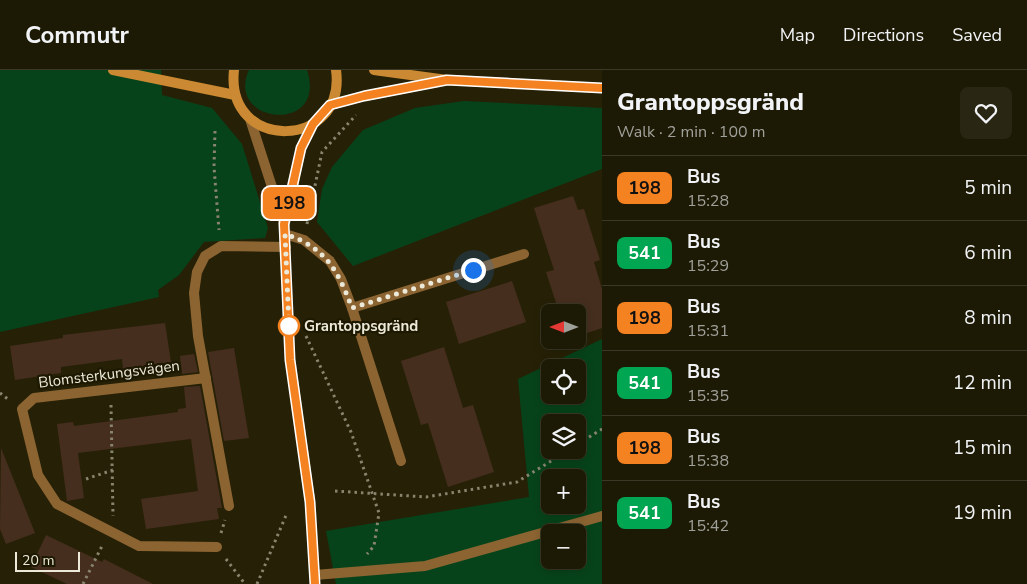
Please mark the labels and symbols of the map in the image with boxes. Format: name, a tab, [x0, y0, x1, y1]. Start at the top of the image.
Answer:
line badge: 198	[260, 187, 318, 219]
your location	[461, 258, 486, 283]
north arrow	[541, 304, 586, 349]
marker: Grantoppsgränd	[278, 315, 300, 337]
place label: Grantoppsgränd	[304, 316, 418, 336]
street label: Blomsterkungsvägen	[37, 355, 181, 393]
scale bar	[15, 549, 80, 572]

